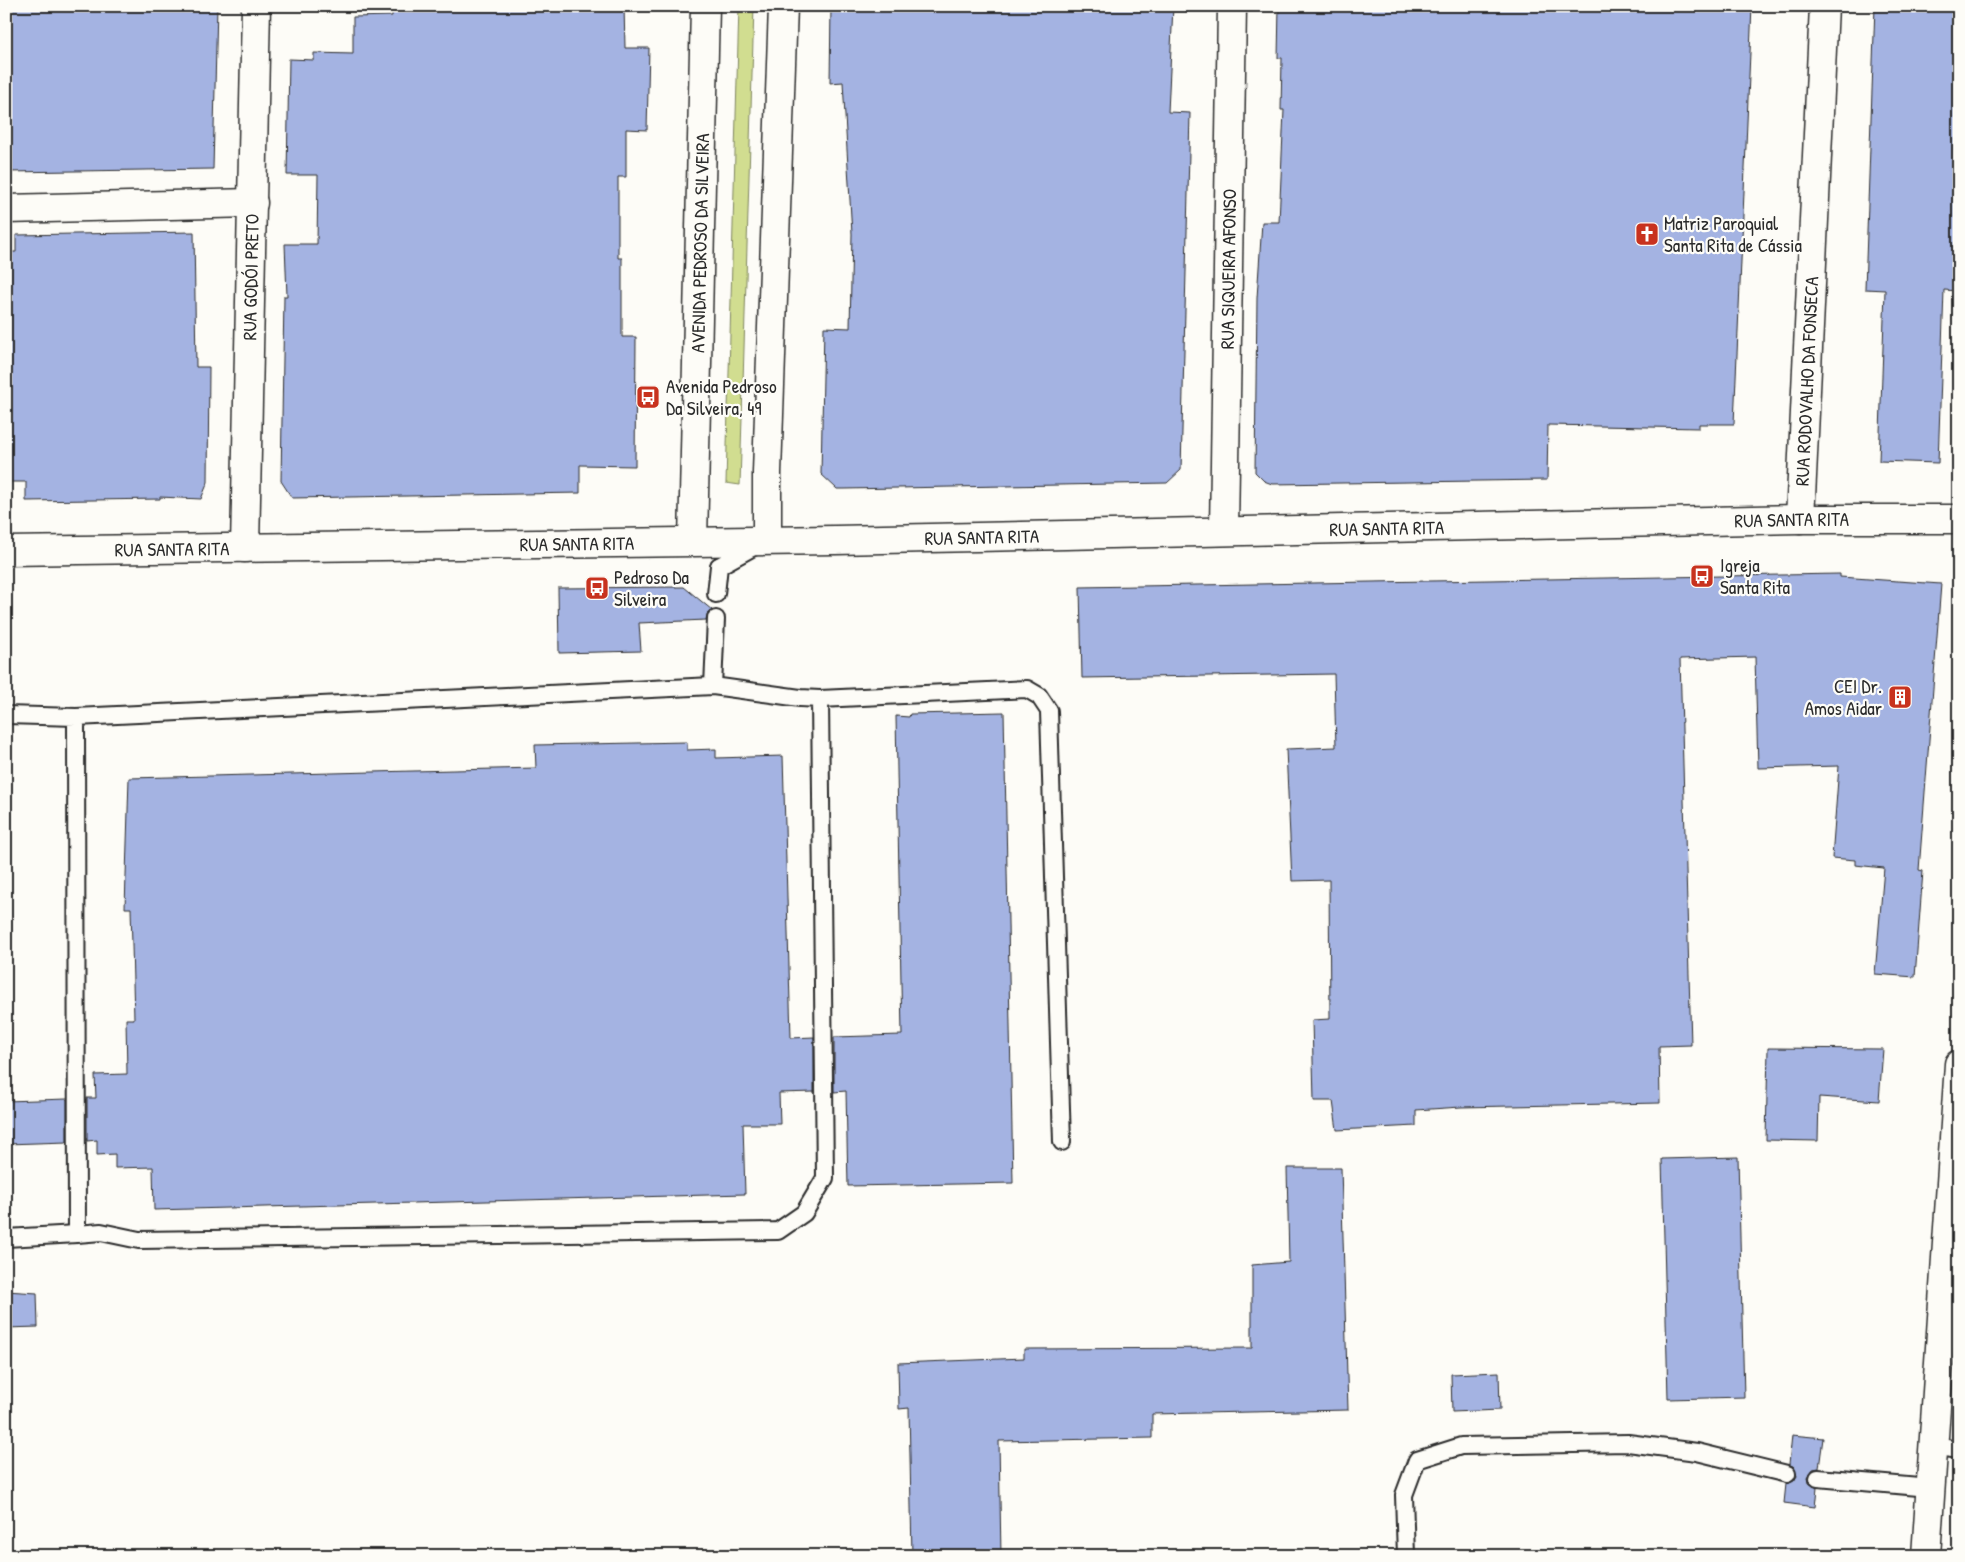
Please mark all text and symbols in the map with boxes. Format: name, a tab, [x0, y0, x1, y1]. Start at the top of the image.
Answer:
street label: AVENIDA PEDROSO DA SILVEIRA	[684, 133, 715, 353]
street label: RUA SIQUEIRA AFONSO	[1214, 189, 1242, 349]
place label: Matriz Paroquial Santa Rita de Cássia	[1664, 210, 1802, 258]
street label: RUA GODÓI PRETO	[236, 214, 265, 341]
church icon: Matriz Paroquial Santa Rita de Cássia	[1634, 221, 1660, 247]
street label: RUA RODOVALHO DA FONSECA	[1789, 276, 1824, 487]
place label: Avenida Pedroso Da Silveira, 49	[666, 373, 777, 421]
bus stop icon: Avenida Pedroso Da Silveira, 49	[635, 384, 661, 410]
street label: RUA SANTA RITA	[1734, 506, 1849, 533]
street label: RUA SANTA RITA	[1329, 514, 1444, 542]
street label: RUA SANTA RITA	[924, 523, 1040, 551]
street label: RUA SANTA RITA	[519, 530, 634, 557]
street label: RUA SANTA RITA	[114, 535, 230, 563]
place label: Igreja Santa Rita	[1720, 552, 1791, 600]
bus stop icon: Igreja Santa Rita	[1689, 563, 1715, 589]
place label: Pedroso Da Silveira	[614, 564, 689, 612]
bus stop icon: Pedroso Da Silveira	[584, 575, 610, 601]
place label: CEI Dr. Amos Aidar	[1805, 673, 1883, 721]
building icon: CEI Dr. Amos Aidar	[1887, 684, 1913, 710]

